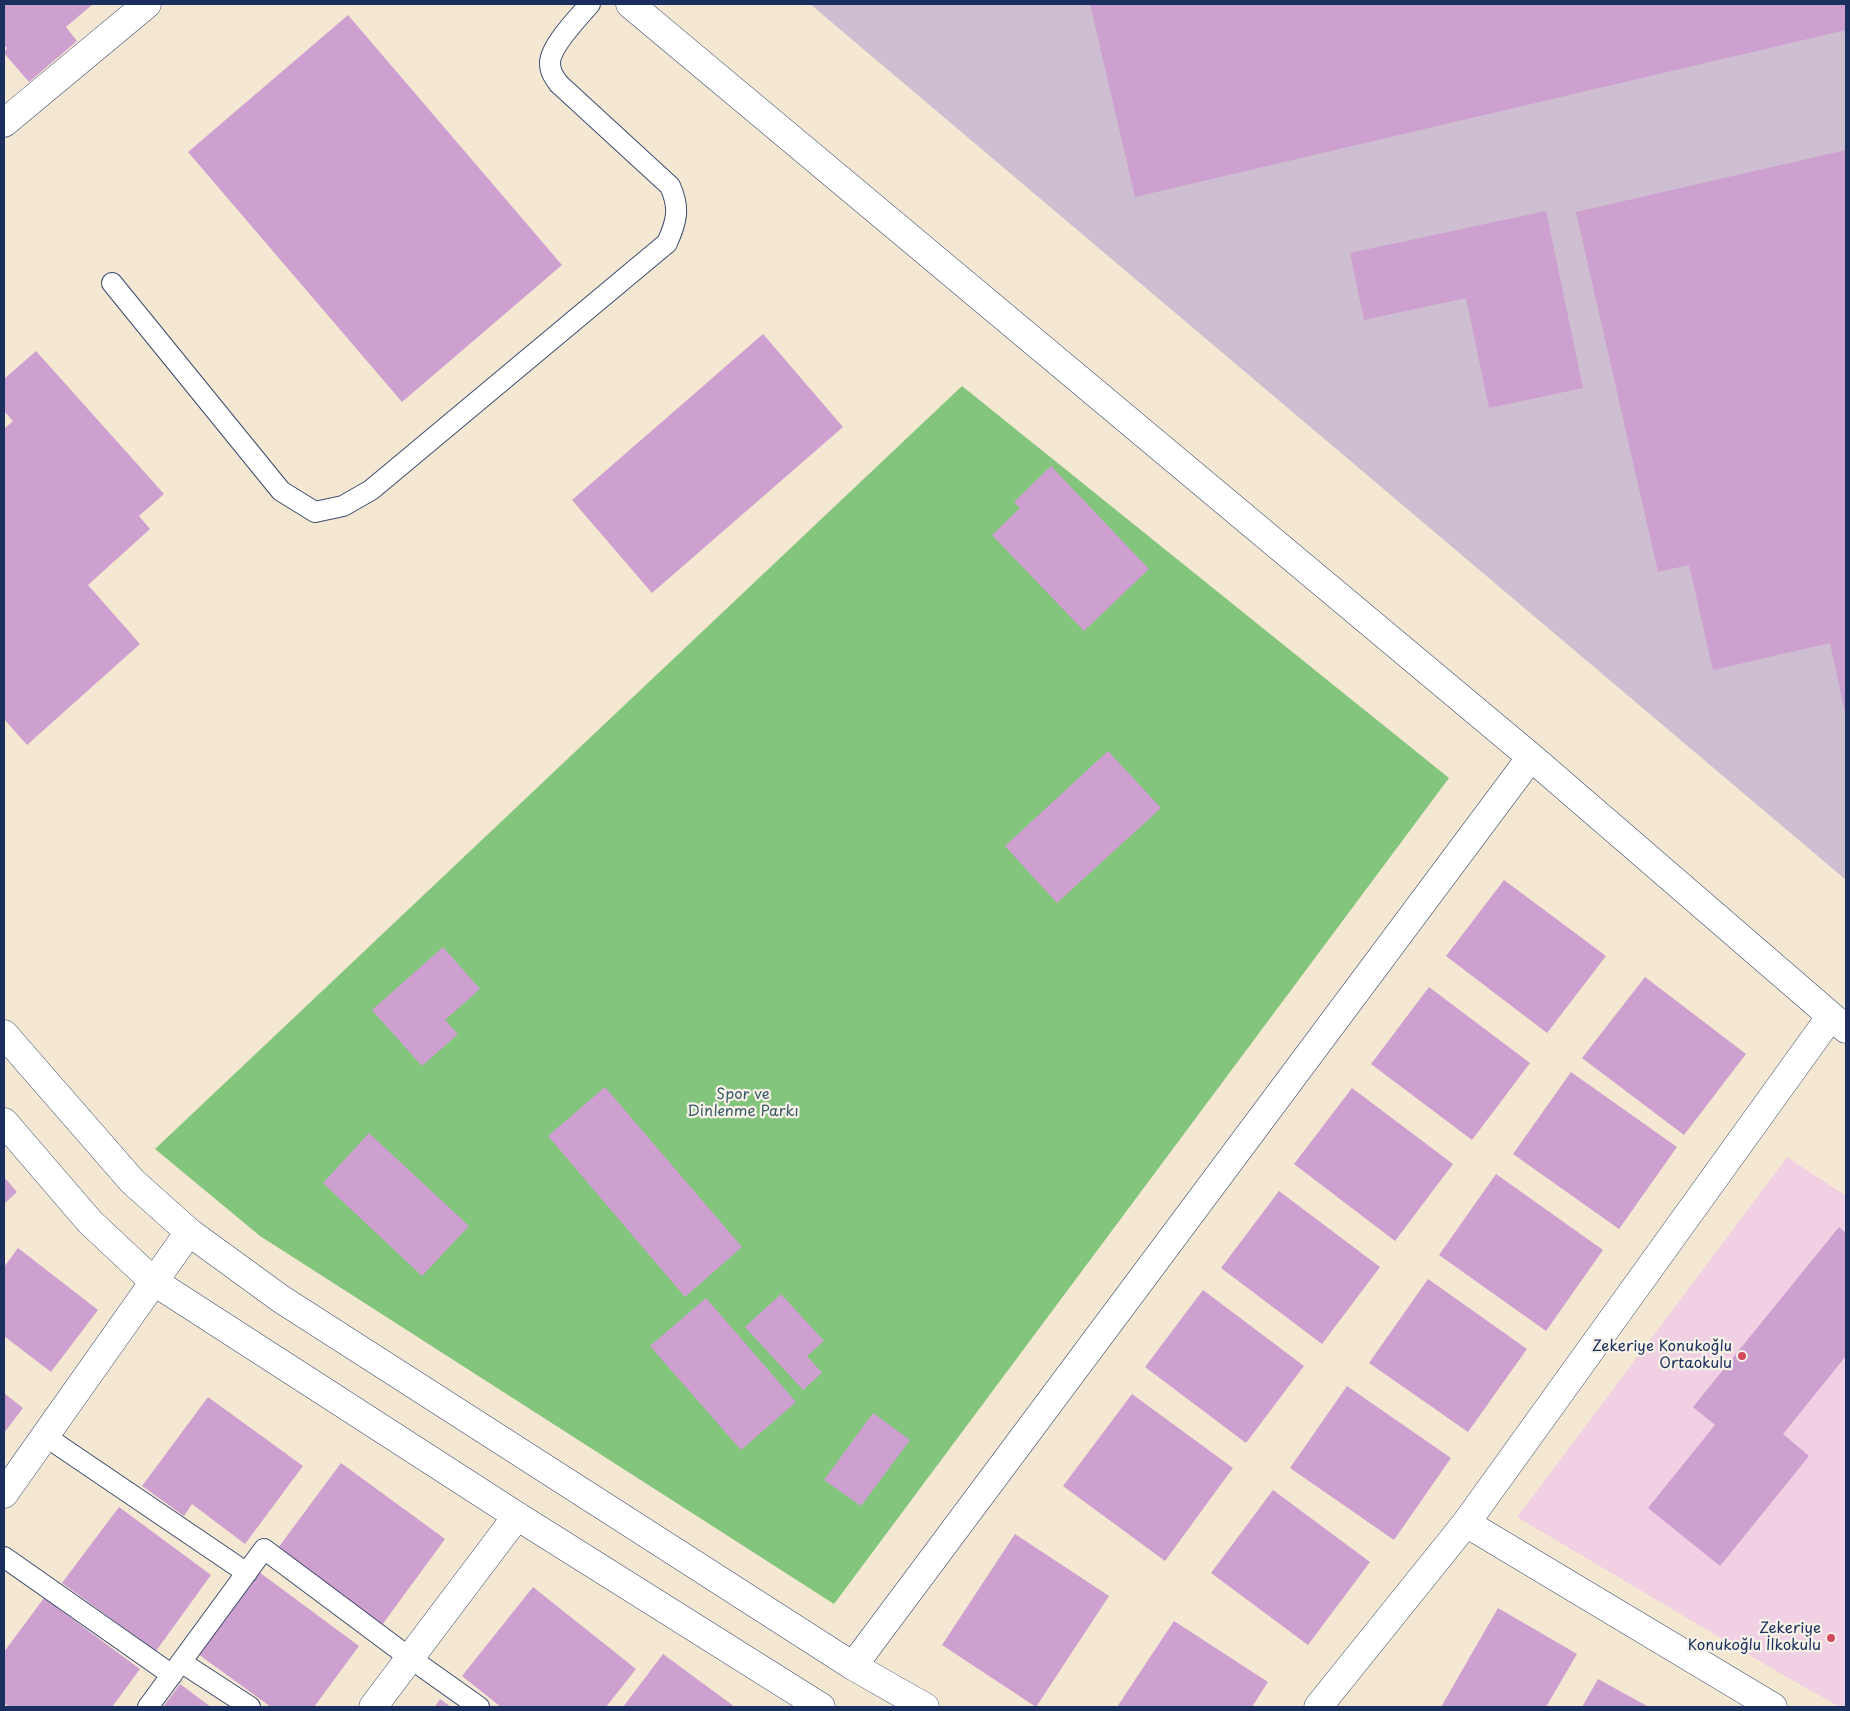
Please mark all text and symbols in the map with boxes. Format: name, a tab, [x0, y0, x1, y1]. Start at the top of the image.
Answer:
park label: Spor ve Dinlenme Parkı	[687, 1086, 799, 1121]
place label: Zekeriye Konukoğlu Ortaokulu	[1592, 1338, 1732, 1373]
marker: Zekeriye Konukoğlu Ortaokulu	[1736, 1350, 1748, 1362]
place label: Zekeriye Konukoğlu İlkokulu	[1688, 1620, 1821, 1655]
marker: Zekeriye Konukoğlu İlkokulu	[1825, 1632, 1837, 1644]

